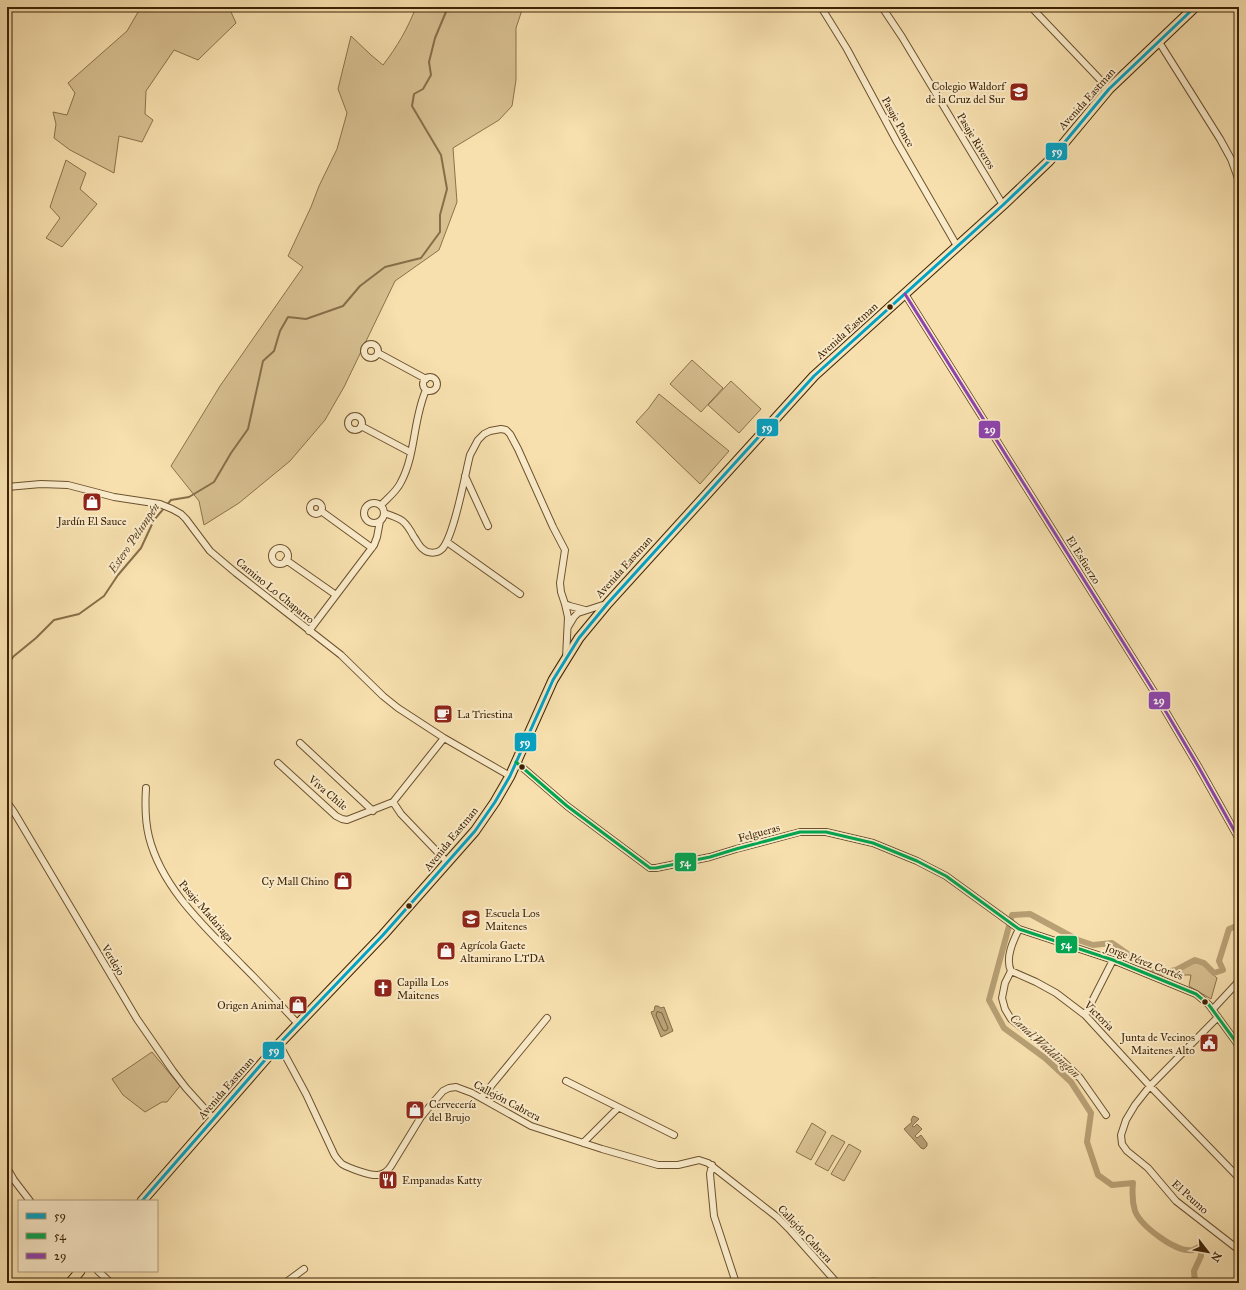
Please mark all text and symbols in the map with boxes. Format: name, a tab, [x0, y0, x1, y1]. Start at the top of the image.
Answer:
street label: Avenida Eastman	[1055, 65, 1118, 133]
place label: Colegio Waldorf de la Cruz del Sur	[926, 80, 1007, 106]
school or university icon: Colegio Waldorf de la Cruz del Sur	[1008, 81, 1030, 103]
street label: Pasaje Ponce	[879, 94, 917, 150]
street label: Pasaje Riveros	[954, 111, 998, 171]
line badge: 59	[1045, 142, 1068, 161]
text: 59	[1051, 145, 1063, 159]
street label: Avenida Eastman	[813, 300, 881, 363]
unlabelled marker	[885, 302, 895, 312]
line badge: 59	[756, 418, 779, 437]
line badge: 29	[978, 420, 1001, 439]
text: 59	[761, 421, 773, 435]
text: 29	[984, 423, 996, 437]
shop icon: Jardín El Sauce	[81, 491, 103, 513]
water label: Estero Pelumpén	[105, 500, 164, 577]
place label: Jardín El Sauce	[56, 515, 127, 529]
street label: Avenida Eastman	[592, 533, 655, 601]
street label: El Esfuerzo	[1063, 534, 1103, 587]
street label: Camino Lo Chaparro	[233, 556, 317, 627]
line badge: 29	[1148, 691, 1171, 710]
text: 29	[1153, 694, 1165, 708]
cafe icon: La Triestina	[432, 703, 454, 725]
place label: La Triestina	[457, 708, 513, 721]
line badge: 59	[514, 732, 537, 752]
text: 59	[519, 736, 531, 750]
unlabelled marker	[517, 762, 527, 772]
street label: Viva Chile	[305, 772, 350, 813]
street label: Avenida Eastman	[421, 804, 481, 874]
street label: Felgueras	[737, 821, 781, 845]
line badge: 54	[674, 852, 697, 872]
text: 54	[680, 856, 691, 870]
shop icon: Cy Mall Chino	[332, 870, 354, 892]
place label: Cy Mall Chino	[261, 875, 329, 888]
street label: Pasaje Madariaga	[176, 878, 236, 944]
unlabelled marker	[404, 901, 414, 911]
place label: Escuela Los Maitenes	[485, 907, 540, 933]
school or university icon: Escuela Los Maitenes	[460, 908, 482, 930]
line badge: 54	[1055, 935, 1078, 954]
text: 54	[1061, 938, 1072, 952]
place label: Agrícola Gaete Altamirano LTDA	[459, 939, 546, 965]
shop icon: Agrícola Gaete Altamirano LTDA	[435, 940, 457, 962]
street label: Verdejo	[98, 941, 127, 978]
street label: Jorge Pérez Cortés	[1102, 941, 1185, 984]
place label: Capilla Los Maitenes	[397, 976, 448, 1002]
church icon: Capilla Los Maitenes	[372, 977, 394, 999]
shop icon: Origen Animal	[287, 994, 309, 1016]
unlabelled marker	[1200, 997, 1210, 1007]
street label: Victoria	[1081, 998, 1117, 1034]
place label: Origen Animal	[217, 999, 284, 1012]
water label: Canal Waddington	[1007, 1011, 1083, 1081]
place label: Junta de Vecinos Maitenes Alto	[1120, 1031, 1195, 1057]
public building icon: Junta de Vecinos Maitenes Alto	[1198, 1032, 1220, 1054]
line badge: 59	[262, 1041, 285, 1060]
text: 59	[268, 1044, 280, 1058]
street label: Avenida Eastman	[195, 1054, 257, 1123]
street label: Callejón Cabrera	[471, 1078, 543, 1124]
place label: Cervecería del Brujo	[429, 1098, 476, 1124]
shop icon: Cervecería del Brujo	[404, 1099, 426, 1121]
restaurant icon: Empanadas Katty	[377, 1169, 399, 1191]
place label: Empanadas Katty	[402, 1174, 483, 1187]
street label: El Peumo	[1169, 1177, 1211, 1217]
legend	[18, 1200, 158, 1272]
street label: Callejón Cabrera	[775, 1202, 835, 1266]
text: 59	[54, 1209, 66, 1223]
text: 54	[54, 1229, 66, 1243]
north arrow	[1188, 1232, 1228, 1272]
text: 29	[54, 1249, 66, 1263]
text: N	[1208, 1250, 1224, 1265]

